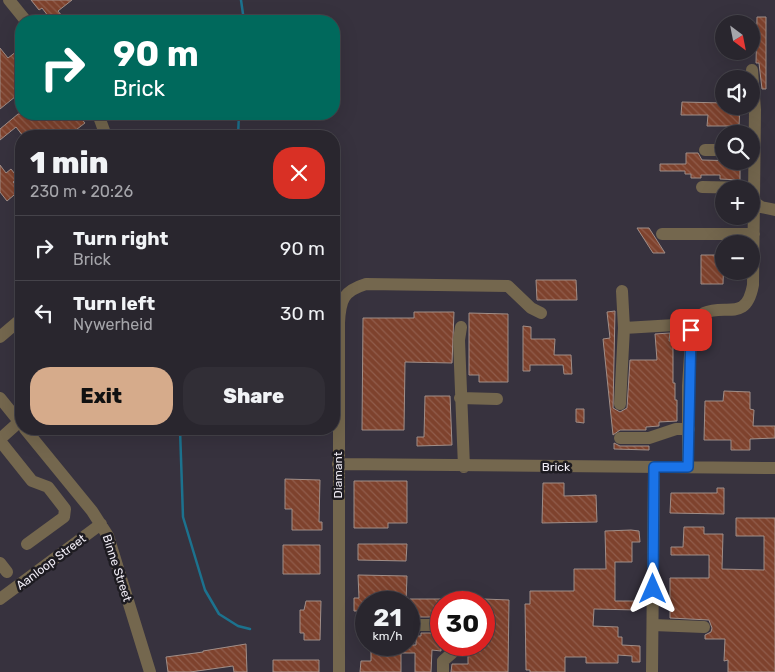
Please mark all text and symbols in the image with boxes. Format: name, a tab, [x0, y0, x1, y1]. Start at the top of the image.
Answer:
north arrow	[715, 15, 760, 60]
map controls	[715, 15, 760, 280]
text: 90 m	[113, 33, 199, 75]
icon: right	[30, 35, 95, 100]
button: sound	[715, 70, 760, 115]
text: Brick	[113, 75, 165, 102]
button: search	[715, 125, 760, 170]
text: 1 min	[30, 145, 108, 181]
button: close	[273, 147, 325, 199]
button: +	[715, 180, 760, 225]
text: 230 m · 20:26	[30, 182, 133, 201]
text: Turn right	[73, 227, 168, 250]
icon: right	[30, 234, 58, 262]
button: −	[715, 235, 760, 280]
text: 90 m	[280, 237, 325, 260]
text: Brick	[73, 250, 111, 269]
text: Turn left	[73, 292, 155, 315]
icon: left	[30, 299, 58, 327]
text: 30 m	[280, 302, 325, 325]
pin	[670, 309, 712, 351]
text: Nywerheid	[73, 315, 153, 334]
icon: arrive	[677, 316, 705, 344]
button: Exit	[30, 367, 173, 425]
button: Share	[183, 367, 325, 425]
street label: Diamant	[331, 451, 345, 498]
street label: Brick	[542, 460, 571, 474]
street label: Aanloop Street	[13, 531, 89, 593]
street label: Binne Street	[100, 533, 135, 604]
position arrow	[626, 562, 678, 614]
speed limit sign: 30	[430, 591, 495, 656]
text: 21	[373, 603, 402, 632]
text: km/h	[373, 629, 402, 643]

